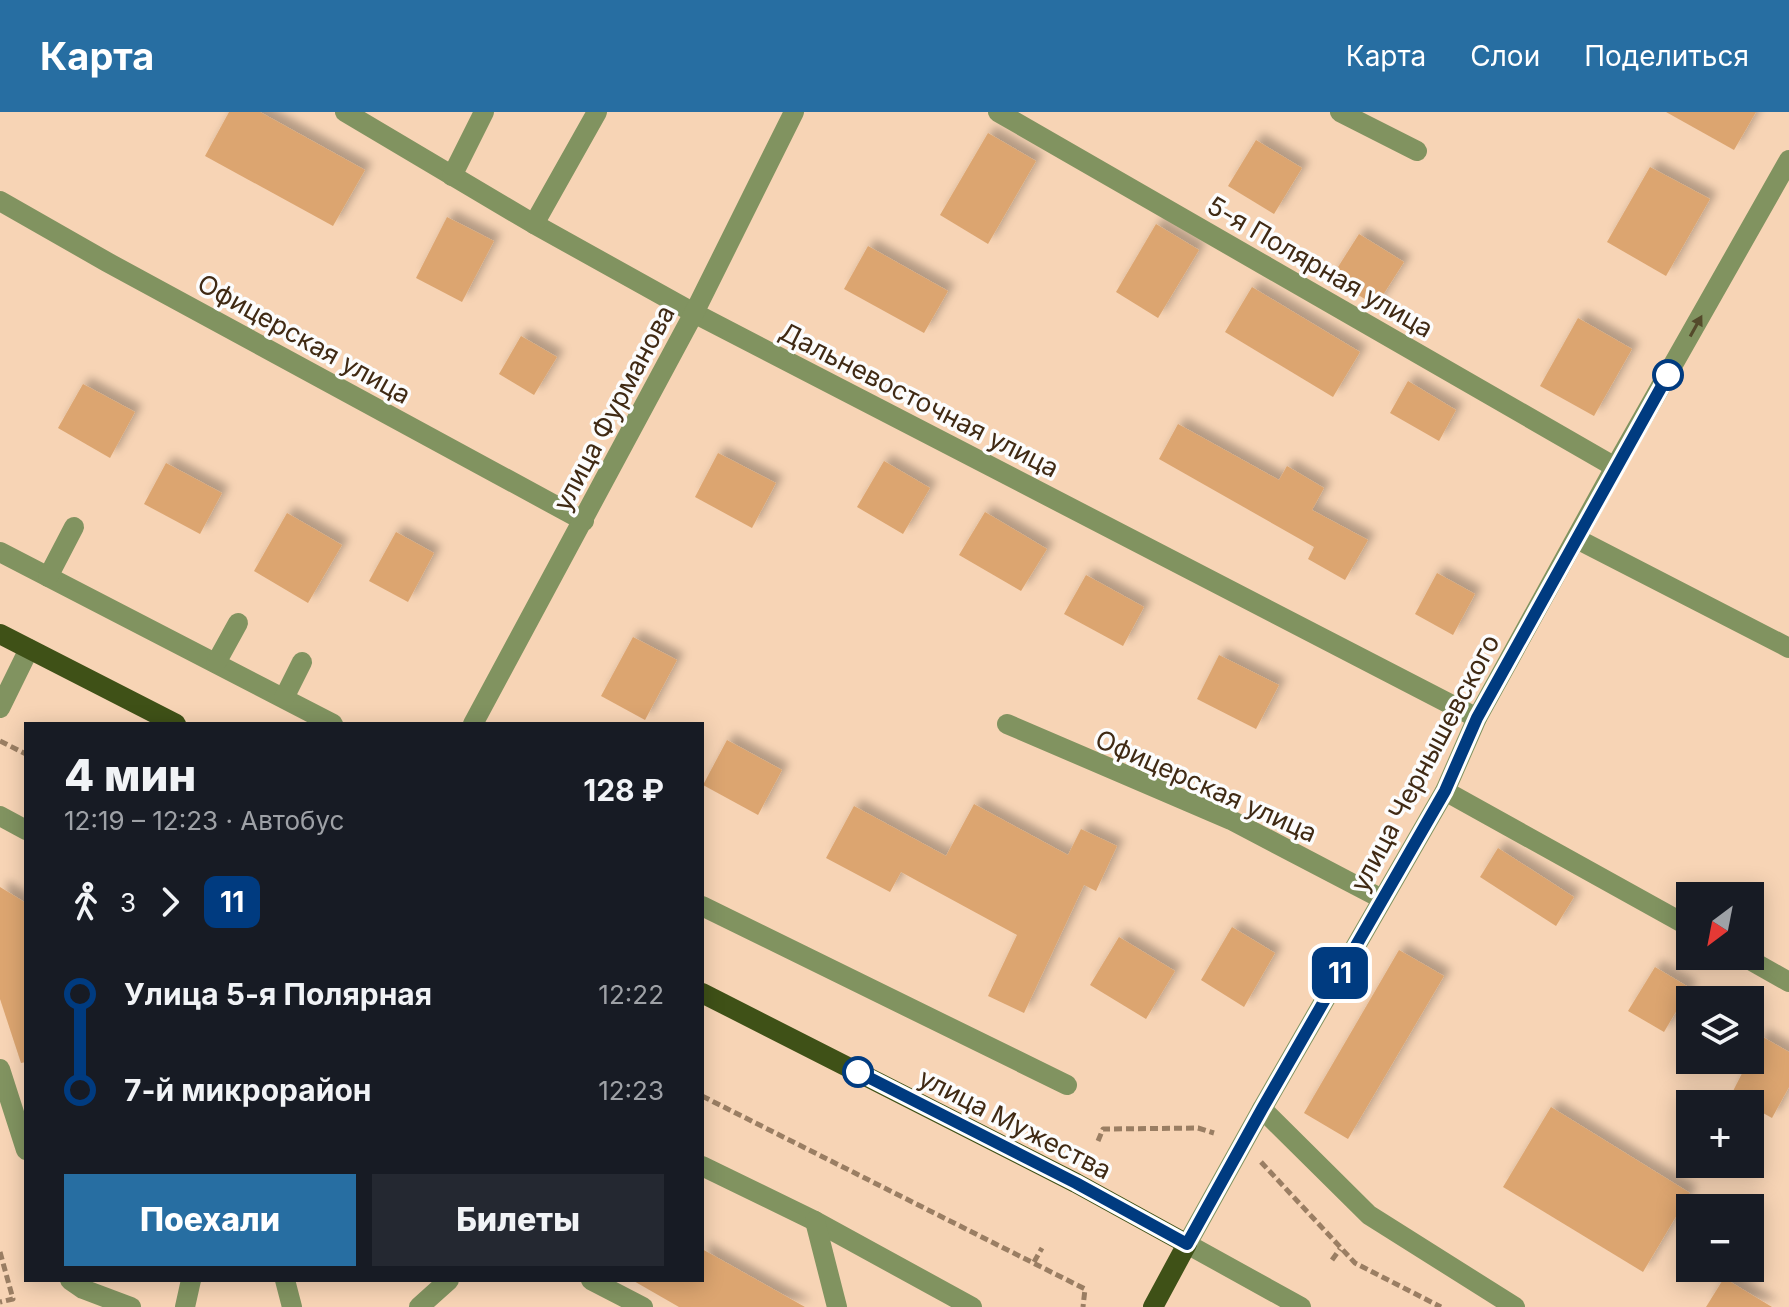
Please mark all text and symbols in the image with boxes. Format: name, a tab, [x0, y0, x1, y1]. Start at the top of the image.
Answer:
text: Карта	[40, 33, 154, 79]
text: Карта	[1346, 39, 1426, 73]
text: Слои	[1470, 39, 1540, 73]
text: Поделиться	[1584, 39, 1749, 73]
street label: 5-я Полярная улица	[1202, 189, 1439, 344]
street label: Офицерская улица	[192, 267, 416, 410]
street label: улица Фурманова	[546, 300, 681, 516]
one-way arrow	[1689, 315, 1702, 338]
street label: Дальневосточная улица	[774, 316, 1064, 484]
unlabelled marker	[1653, 360, 1683, 390]
street label: улица Чернышевского	[1344, 629, 1506, 897]
street label: Офицерская улица	[1091, 723, 1322, 848]
text: 4 мин	[64, 748, 196, 802]
text: 128 ₽	[583, 772, 664, 808]
text: 12:19 – 12:23 · Автобус	[64, 805, 344, 836]
icon: walk	[64, 880, 108, 924]
icon: forward	[148, 880, 192, 924]
north arrow	[1676, 882, 1764, 970]
map controls	[1676, 882, 1764, 1282]
text: 11	[220, 885, 244, 919]
text: 3	[120, 887, 136, 918]
line badge: 11	[1304, 947, 1376, 999]
text: 11	[1328, 956, 1352, 990]
text: Улица 5-я Полярная	[124, 976, 432, 1012]
text: 12:22	[598, 979, 664, 1010]
button: layers	[1676, 986, 1764, 1074]
unlabelled marker	[843, 1057, 873, 1087]
street label: улица Мужества	[914, 1062, 1117, 1185]
text: 7-й микрорайон	[124, 1072, 371, 1108]
text: 12:23	[598, 1075, 664, 1106]
button: +	[1676, 1090, 1764, 1178]
button: Поехали	[64, 1174, 356, 1266]
button: Билеты	[372, 1174, 664, 1266]
button: −	[1676, 1194, 1764, 1282]

